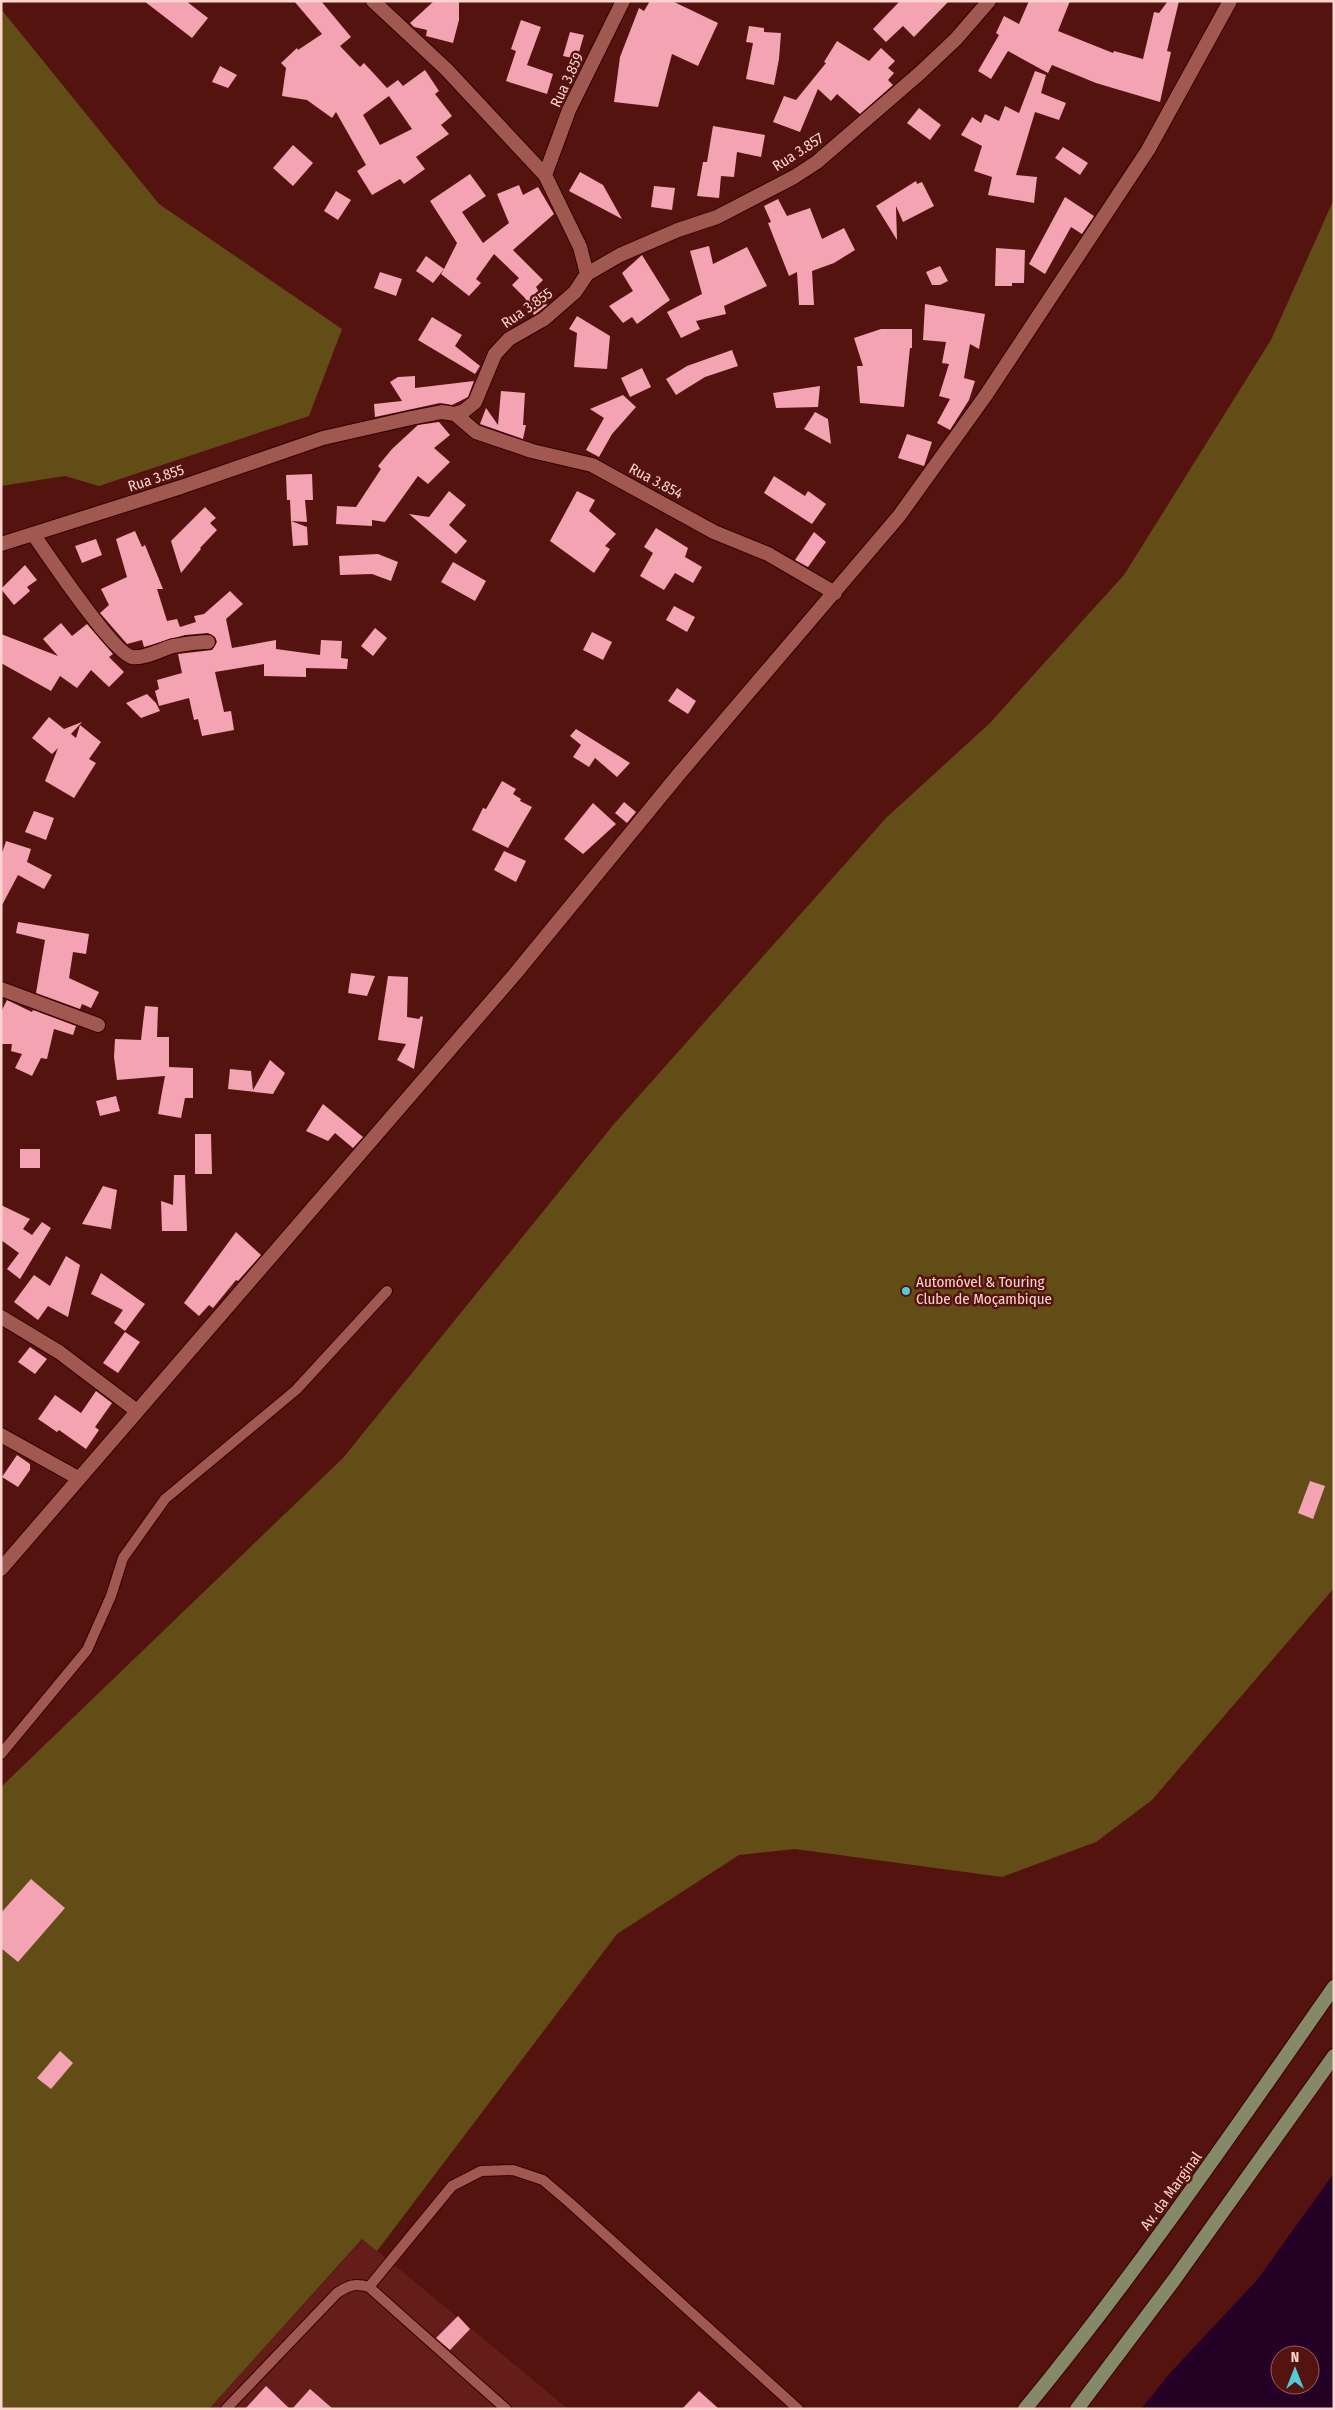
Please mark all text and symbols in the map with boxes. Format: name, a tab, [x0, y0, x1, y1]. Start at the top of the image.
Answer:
street label: Rua 3.859	[547, 50, 587, 110]
street label: Rua 3.857	[769, 129, 827, 175]
street label: Rua 3.855	[498, 284, 556, 332]
street label: Rua 3.854	[626, 459, 686, 503]
street label: Rua 3.855	[126, 460, 186, 496]
place label: Automóvel & Touring Clube de Moçambique	[916, 1273, 1052, 1308]
marker: Automóvel & Touring Clube de Moçambique	[900, 1285, 912, 1297]
street label: Av. da Marginal	[1137, 2148, 1205, 2234]
north arrow	[1270, 2345, 1320, 2395]
text: N	[1291, 2349, 1299, 2366]

